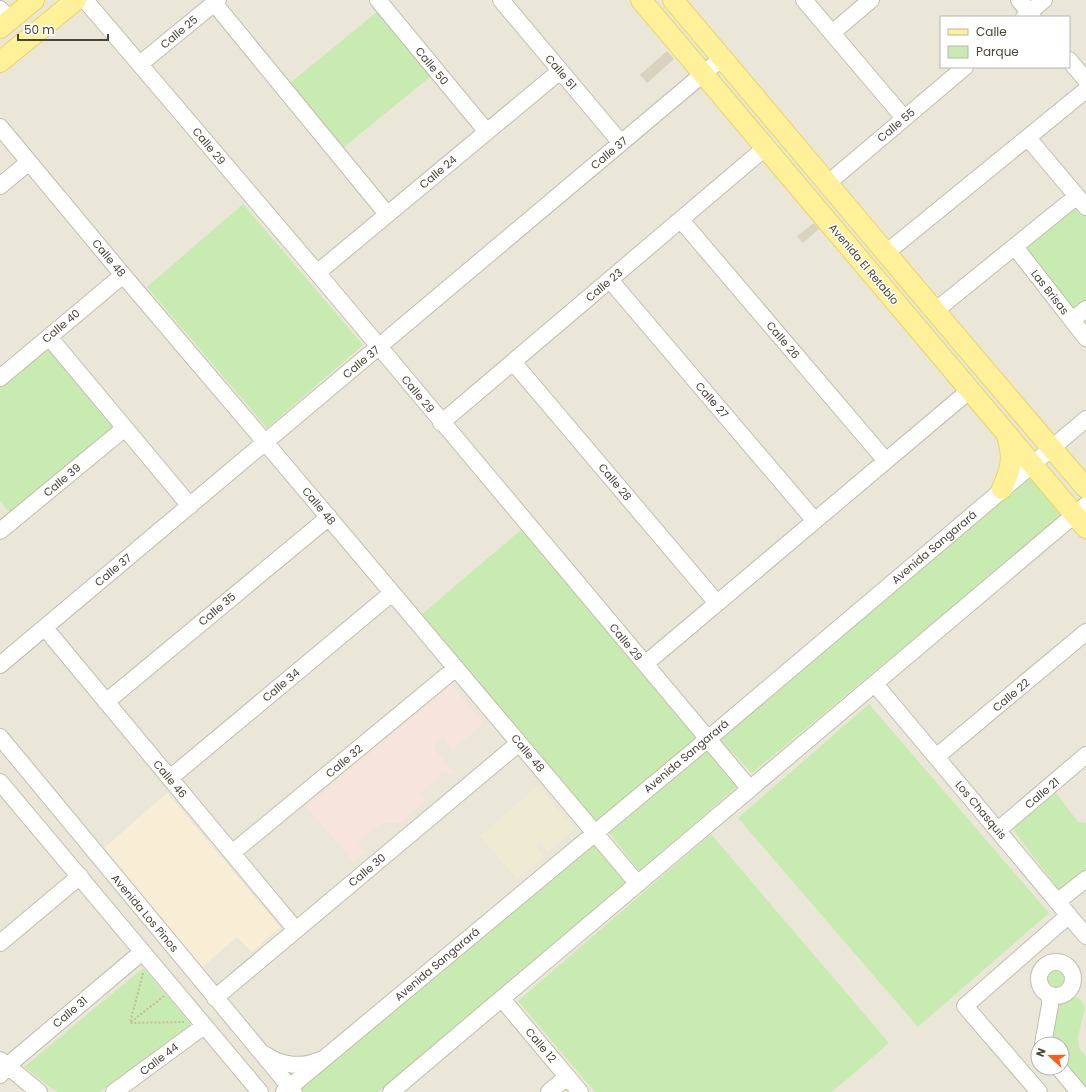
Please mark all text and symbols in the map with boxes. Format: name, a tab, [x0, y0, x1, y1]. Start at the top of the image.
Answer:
street label: Calle 25	[157, 12, 201, 52]
scale bar	[18, 16, 108, 42]
legend	[940, 16, 1070, 68]
text: 50 m	[24, 21, 55, 38]
text: Calle	[976, 23, 1007, 40]
text: Parque	[976, 43, 1019, 60]
street label: Calle 50	[412, 44, 452, 89]
street label: Calle 51	[542, 51, 580, 93]
street label: Calle 55	[874, 104, 918, 146]
street label: Calle 29	[189, 124, 229, 168]
street label: Calle 37	[587, 133, 631, 173]
street label: Calle 24	[416, 152, 460, 192]
street label: Avenida El Retablo	[825, 220, 903, 308]
street label: Calle 48	[88, 236, 130, 280]
street label: Calle 23	[582, 265, 626, 305]
street label: Las Brisas	[1027, 266, 1073, 318]
street label: Calle 40	[39, 305, 83, 347]
street label: Calle 26	[763, 318, 803, 362]
street label: Calle 37	[339, 342, 383, 382]
street label: Calle 29	[398, 372, 438, 416]
street label: Calle 27	[692, 378, 732, 422]
street label: Calle 39	[40, 460, 84, 500]
street label: Calle 28	[595, 460, 635, 504]
street label: Calle 48	[298, 484, 340, 528]
street label: Avenida Sangarará	[888, 507, 980, 587]
street label: Calle 37	[91, 550, 135, 590]
street label: Calle 35	[195, 589, 239, 629]
street label: Calle 29	[606, 620, 646, 664]
street label: Calle 34	[259, 665, 303, 705]
street label: Calle 22	[989, 675, 1033, 715]
street label: Avenida Sangarará	[640, 716, 732, 796]
street label: Calle 48	[507, 731, 549, 775]
street label: Calle 32	[322, 741, 366, 781]
street label: Calle 46	[149, 757, 191, 801]
street label: Calle 21	[1021, 774, 1063, 812]
street label: Los Chasquis	[952, 777, 1010, 843]
street label: Calle 30	[345, 850, 389, 890]
street label: Avenida Los Pinos	[108, 871, 183, 956]
street label: Avenida Sangarará	[391, 924, 483, 1004]
street label: Calle 31	[49, 993, 91, 1031]
street label: Calle 12	[522, 1024, 560, 1066]
north arrow	[1030, 1036, 1070, 1076]
street label: Calle 44	[136, 1039, 182, 1079]
text: N	[1032, 1046, 1050, 1059]

